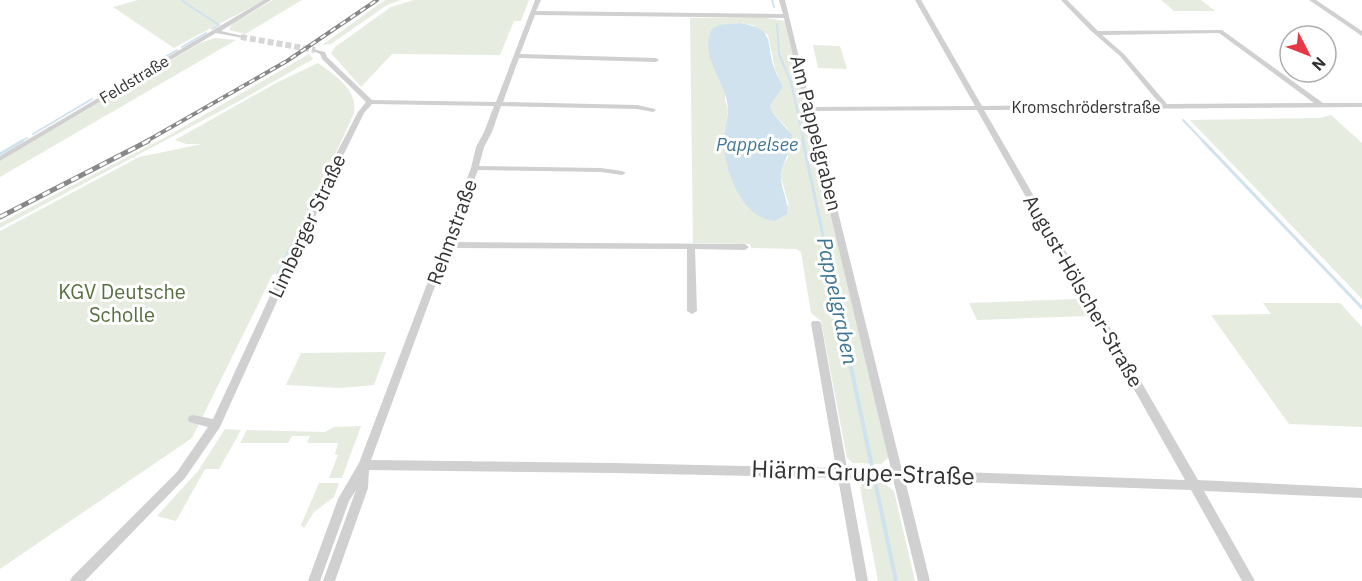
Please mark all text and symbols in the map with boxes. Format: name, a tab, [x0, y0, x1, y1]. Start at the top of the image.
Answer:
north arrow	[1278, 24, 1338, 84]
street label: Feldstraße	[96, 50, 173, 108]
street label: Am Pappelgraben	[784, 52, 849, 214]
text: N	[1308, 53, 1330, 75]
street label: Kromschröderstraße	[1012, 97, 1161, 117]
water label: Pappelsee	[716, 133, 798, 156]
street label: Limberger Straße	[261, 149, 352, 302]
street label: Rehmstraße	[420, 175, 483, 288]
street label: August-Hölscher-Straße	[1017, 190, 1150, 392]
water label: Pappelgraben	[811, 235, 865, 367]
park label: KGV Deutsche Scholle	[58, 278, 186, 328]
street label: Hiärm-Grupe-Straße	[751, 452, 975, 492]

